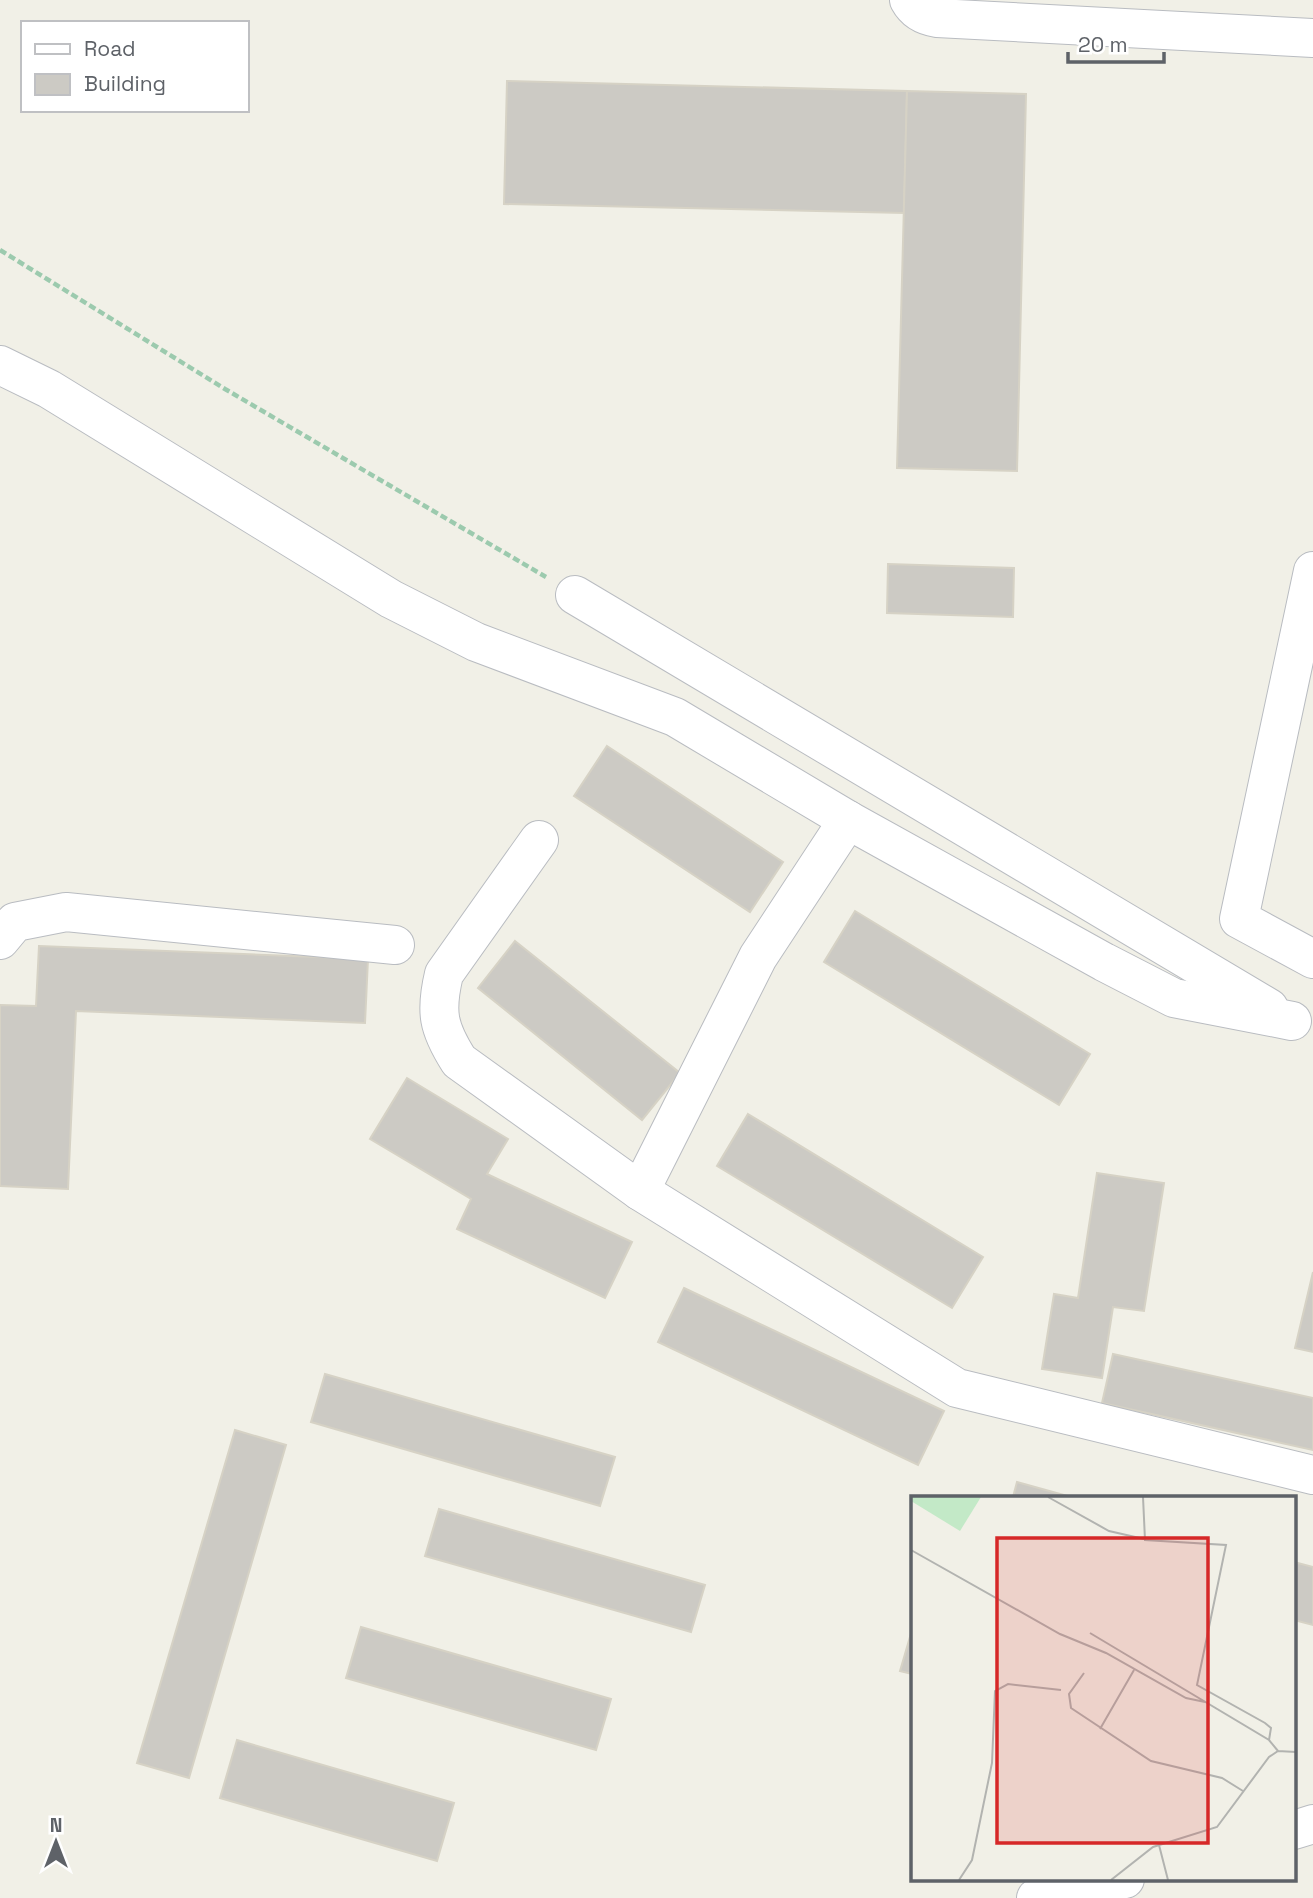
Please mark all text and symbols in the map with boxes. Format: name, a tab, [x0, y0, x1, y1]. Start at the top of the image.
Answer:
legend	[21, 21, 248, 112]
scale bar	[1068, 21, 1164, 65]
text: 20 m	[1078, 31, 1128, 58]
text: Road	[84, 35, 136, 62]
text: Building	[84, 70, 166, 97]
inset map	[911, 1496, 1296, 1881]
north arrow	[21, 1807, 91, 1877]
text: N	[50, 1813, 62, 1838]

